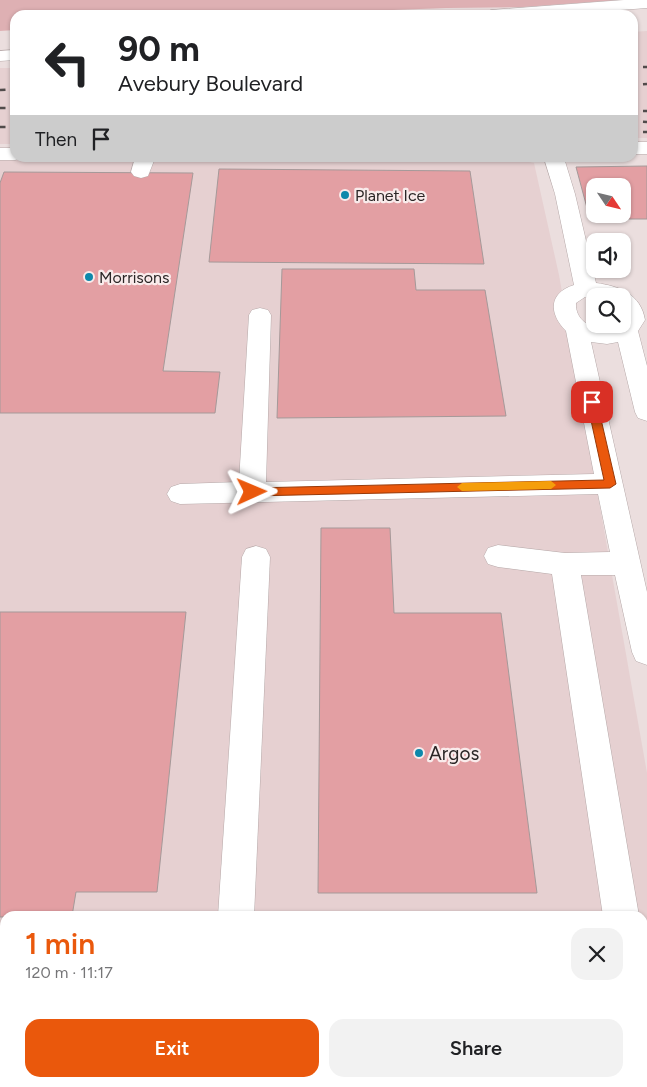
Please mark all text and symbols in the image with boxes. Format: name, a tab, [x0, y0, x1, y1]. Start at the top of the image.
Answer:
text: 90 m	[118, 28, 200, 70]
icon: left	[35, 30, 100, 95]
text: Avebury Boulevard	[118, 70, 303, 97]
icon: arrive	[87, 125, 115, 153]
text: Then	[35, 128, 77, 151]
north arrow	[586, 178, 631, 222]
map controls	[586, 178, 631, 333]
place label: Planet Ice	[355, 186, 426, 205]
marker: Planet Ice	[339, 189, 351, 201]
button: sound	[586, 233, 631, 278]
place label: Morrisons	[99, 268, 169, 287]
marker: Morrisons	[83, 271, 95, 283]
button: search	[586, 288, 631, 333]
pin	[571, 381, 613, 423]
icon: arrive	[578, 388, 606, 416]
position arrow	[225, 465, 277, 517]
place label: Argos	[429, 742, 479, 765]
marker: Argos	[413, 747, 425, 759]
text: 1 min	[25, 925, 95, 962]
button: close	[571, 928, 623, 980]
text: 120 m · 11:17	[25, 963, 113, 982]
button: Exit	[25, 1019, 319, 1077]
button: Share	[329, 1019, 623, 1077]

